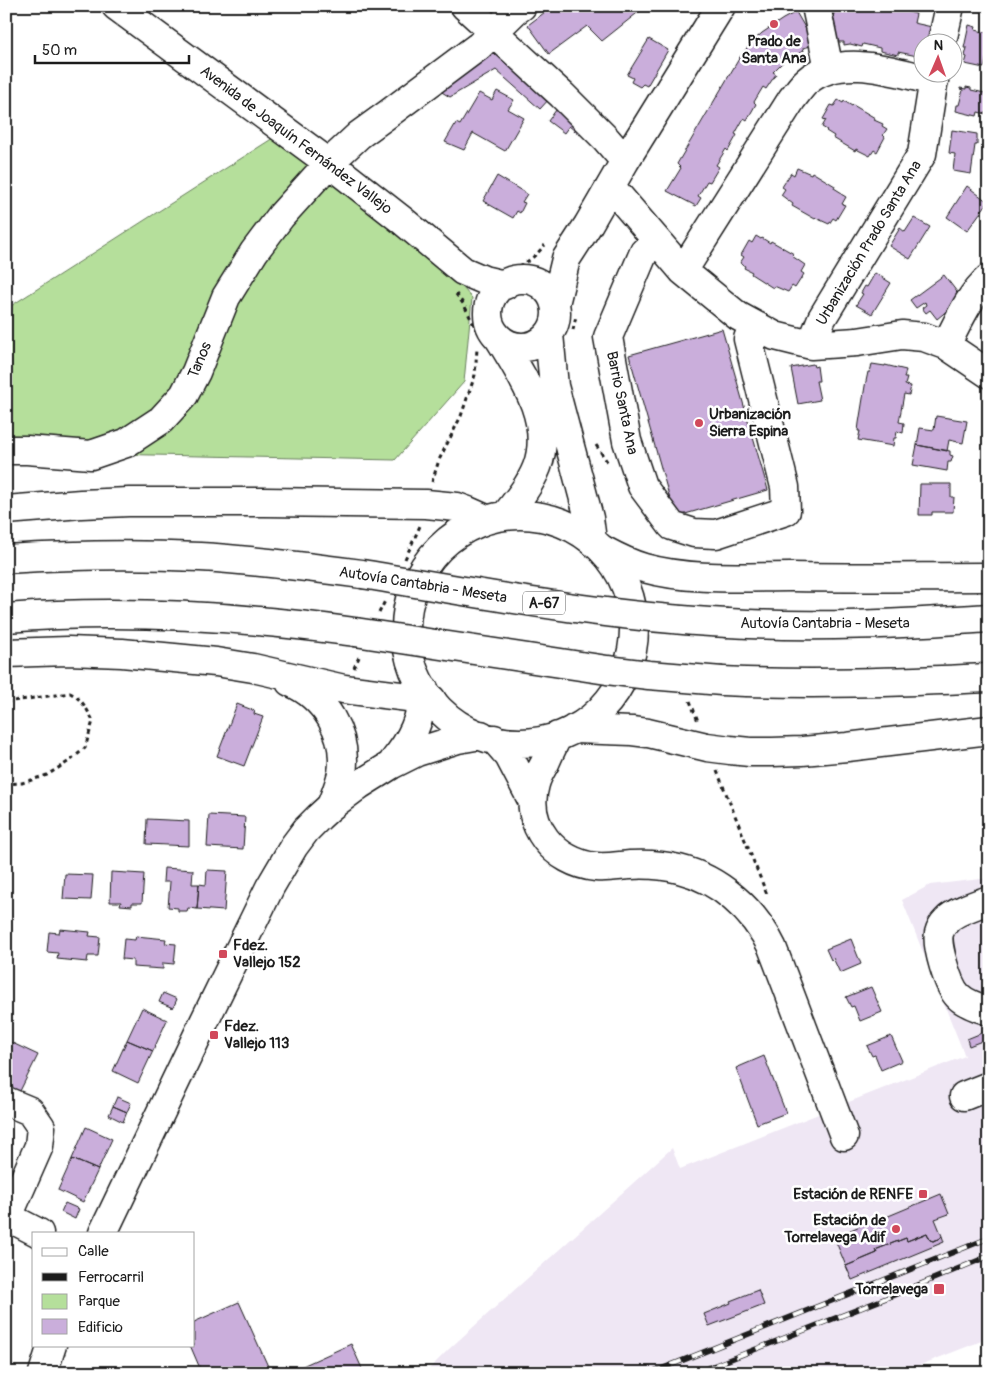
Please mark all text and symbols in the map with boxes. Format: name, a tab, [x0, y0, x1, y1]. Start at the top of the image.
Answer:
marker: Prado de Santa Ana	[768, 18, 780, 30]
scale bar	[35, 32, 189, 64]
place label: Prado de Santa Ana	[741, 32, 807, 68]
north arrow	[912, 32, 962, 82]
text: N	[933, 37, 943, 54]
text: 50 m	[42, 41, 77, 60]
street label: Avenida de Joaquín Fernández Vallejo	[196, 62, 396, 218]
street label: Urbanización Prado Santa Ana	[812, 157, 926, 329]
street label: Tanos	[184, 339, 216, 381]
street label: Barrio Santa Ana	[602, 350, 642, 456]
place label: Urbanización Sierra Espina	[709, 405, 792, 441]
marker: Urbanización Sierra Espina	[693, 417, 705, 429]
street label: Autovía Cantabria - Meseta	[338, 562, 508, 608]
road number: A-67	[523, 592, 565, 614]
street label: Autovía Cantabria - Meseta	[740, 614, 910, 633]
place label: Fdez. Vallejo 152	[233, 936, 301, 972]
marker: Fdez. Vallejo 152	[217, 948, 229, 960]
place label: Fdez. Vallejo 113	[224, 1017, 289, 1053]
marker: Fdez. Vallejo 113	[208, 1029, 220, 1041]
place label: Estación de RENFE	[793, 1185, 913, 1204]
marker: Estación de RENFE	[917, 1188, 929, 1200]
place label: Estación de Torrelavega Adif	[783, 1211, 887, 1247]
marker: Estación de Torrelavega Adif	[890, 1223, 902, 1235]
legend	[32, 1232, 195, 1346]
text: Calle	[78, 1242, 109, 1261]
text: Ferrocarril	[78, 1268, 144, 1287]
place label: Torrelavega	[854, 1280, 928, 1299]
marker: Torrelavega	[932, 1282, 946, 1296]
text: Parque	[78, 1292, 121, 1311]
text: Edificio	[78, 1318, 123, 1337]

